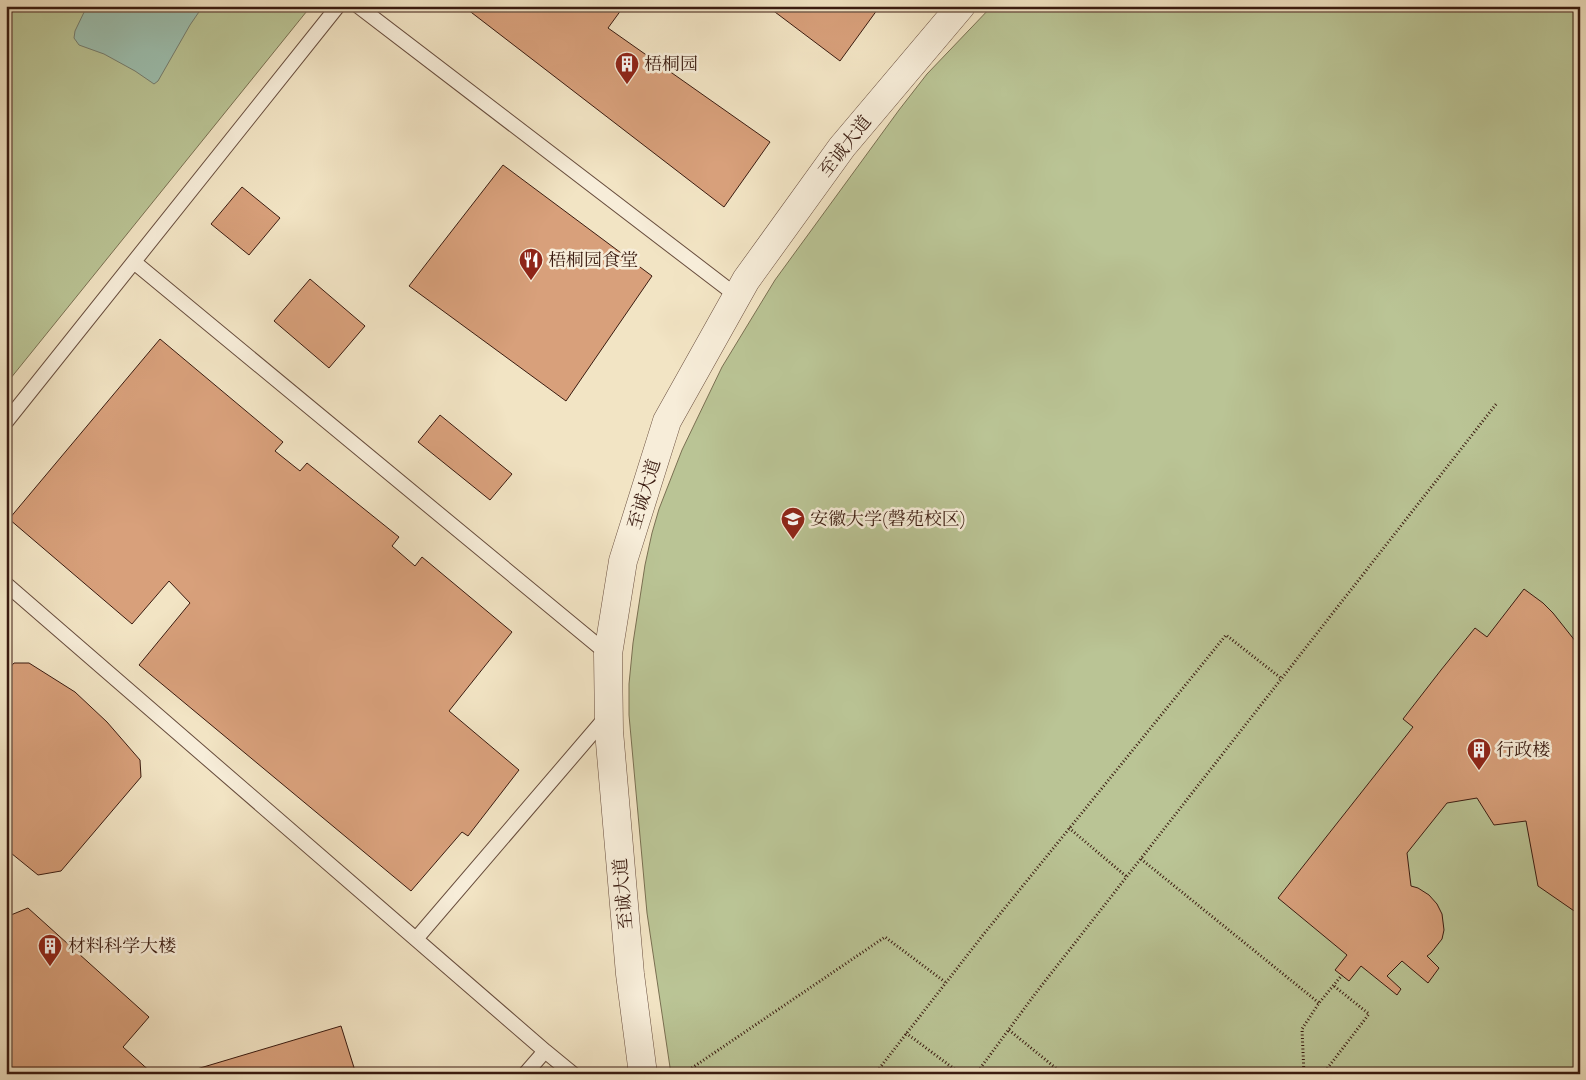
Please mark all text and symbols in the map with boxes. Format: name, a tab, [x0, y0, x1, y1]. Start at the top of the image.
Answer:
building icon: 梧桐园	[614, 51, 640, 85]
place label: 梧桐园	[644, 53, 698, 79]
street label: 至诚大道	[814, 111, 879, 184]
restaurant icon: 梧桐园食堂	[518, 247, 544, 281]
place label: 梧桐园食堂	[548, 249, 638, 275]
street label: 至诚大道	[623, 456, 669, 533]
school or university icon: 安徽大学(磬苑校区)	[780, 506, 806, 540]
place label: 安徽大学(磬苑校区)	[810, 508, 966, 534]
building icon: 行政楼	[1466, 737, 1492, 771]
place label: 行政楼	[1496, 739, 1550, 765]
street label: 至诚大道	[609, 857, 641, 931]
building icon: 材料科学大楼	[37, 933, 63, 967]
place label: 材料科学大楼	[68, 935, 176, 961]

